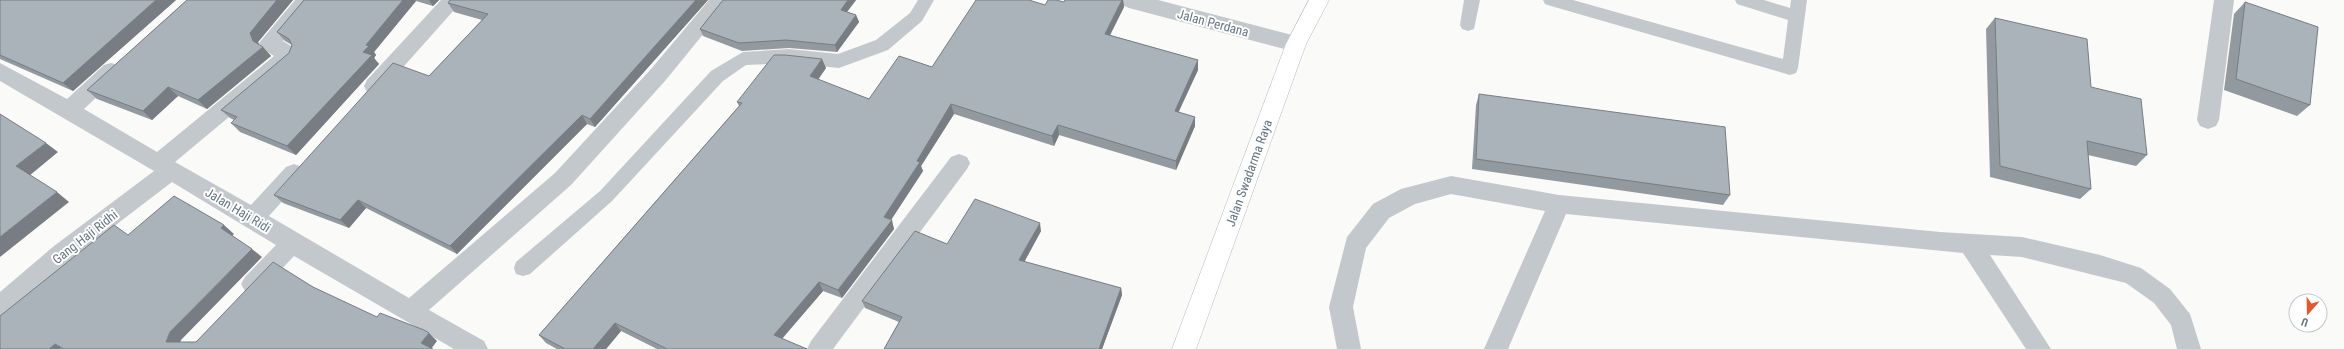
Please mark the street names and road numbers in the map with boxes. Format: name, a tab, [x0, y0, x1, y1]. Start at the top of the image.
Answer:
street label: Jalan Perdana	[1176, 6, 1250, 40]
street label: Jalan Swadarma Raya	[1223, 118, 1275, 228]
street label: Jalan Haji Ridi	[203, 185, 273, 235]
street label: Gang Haji Ridhi	[50, 207, 121, 267]

